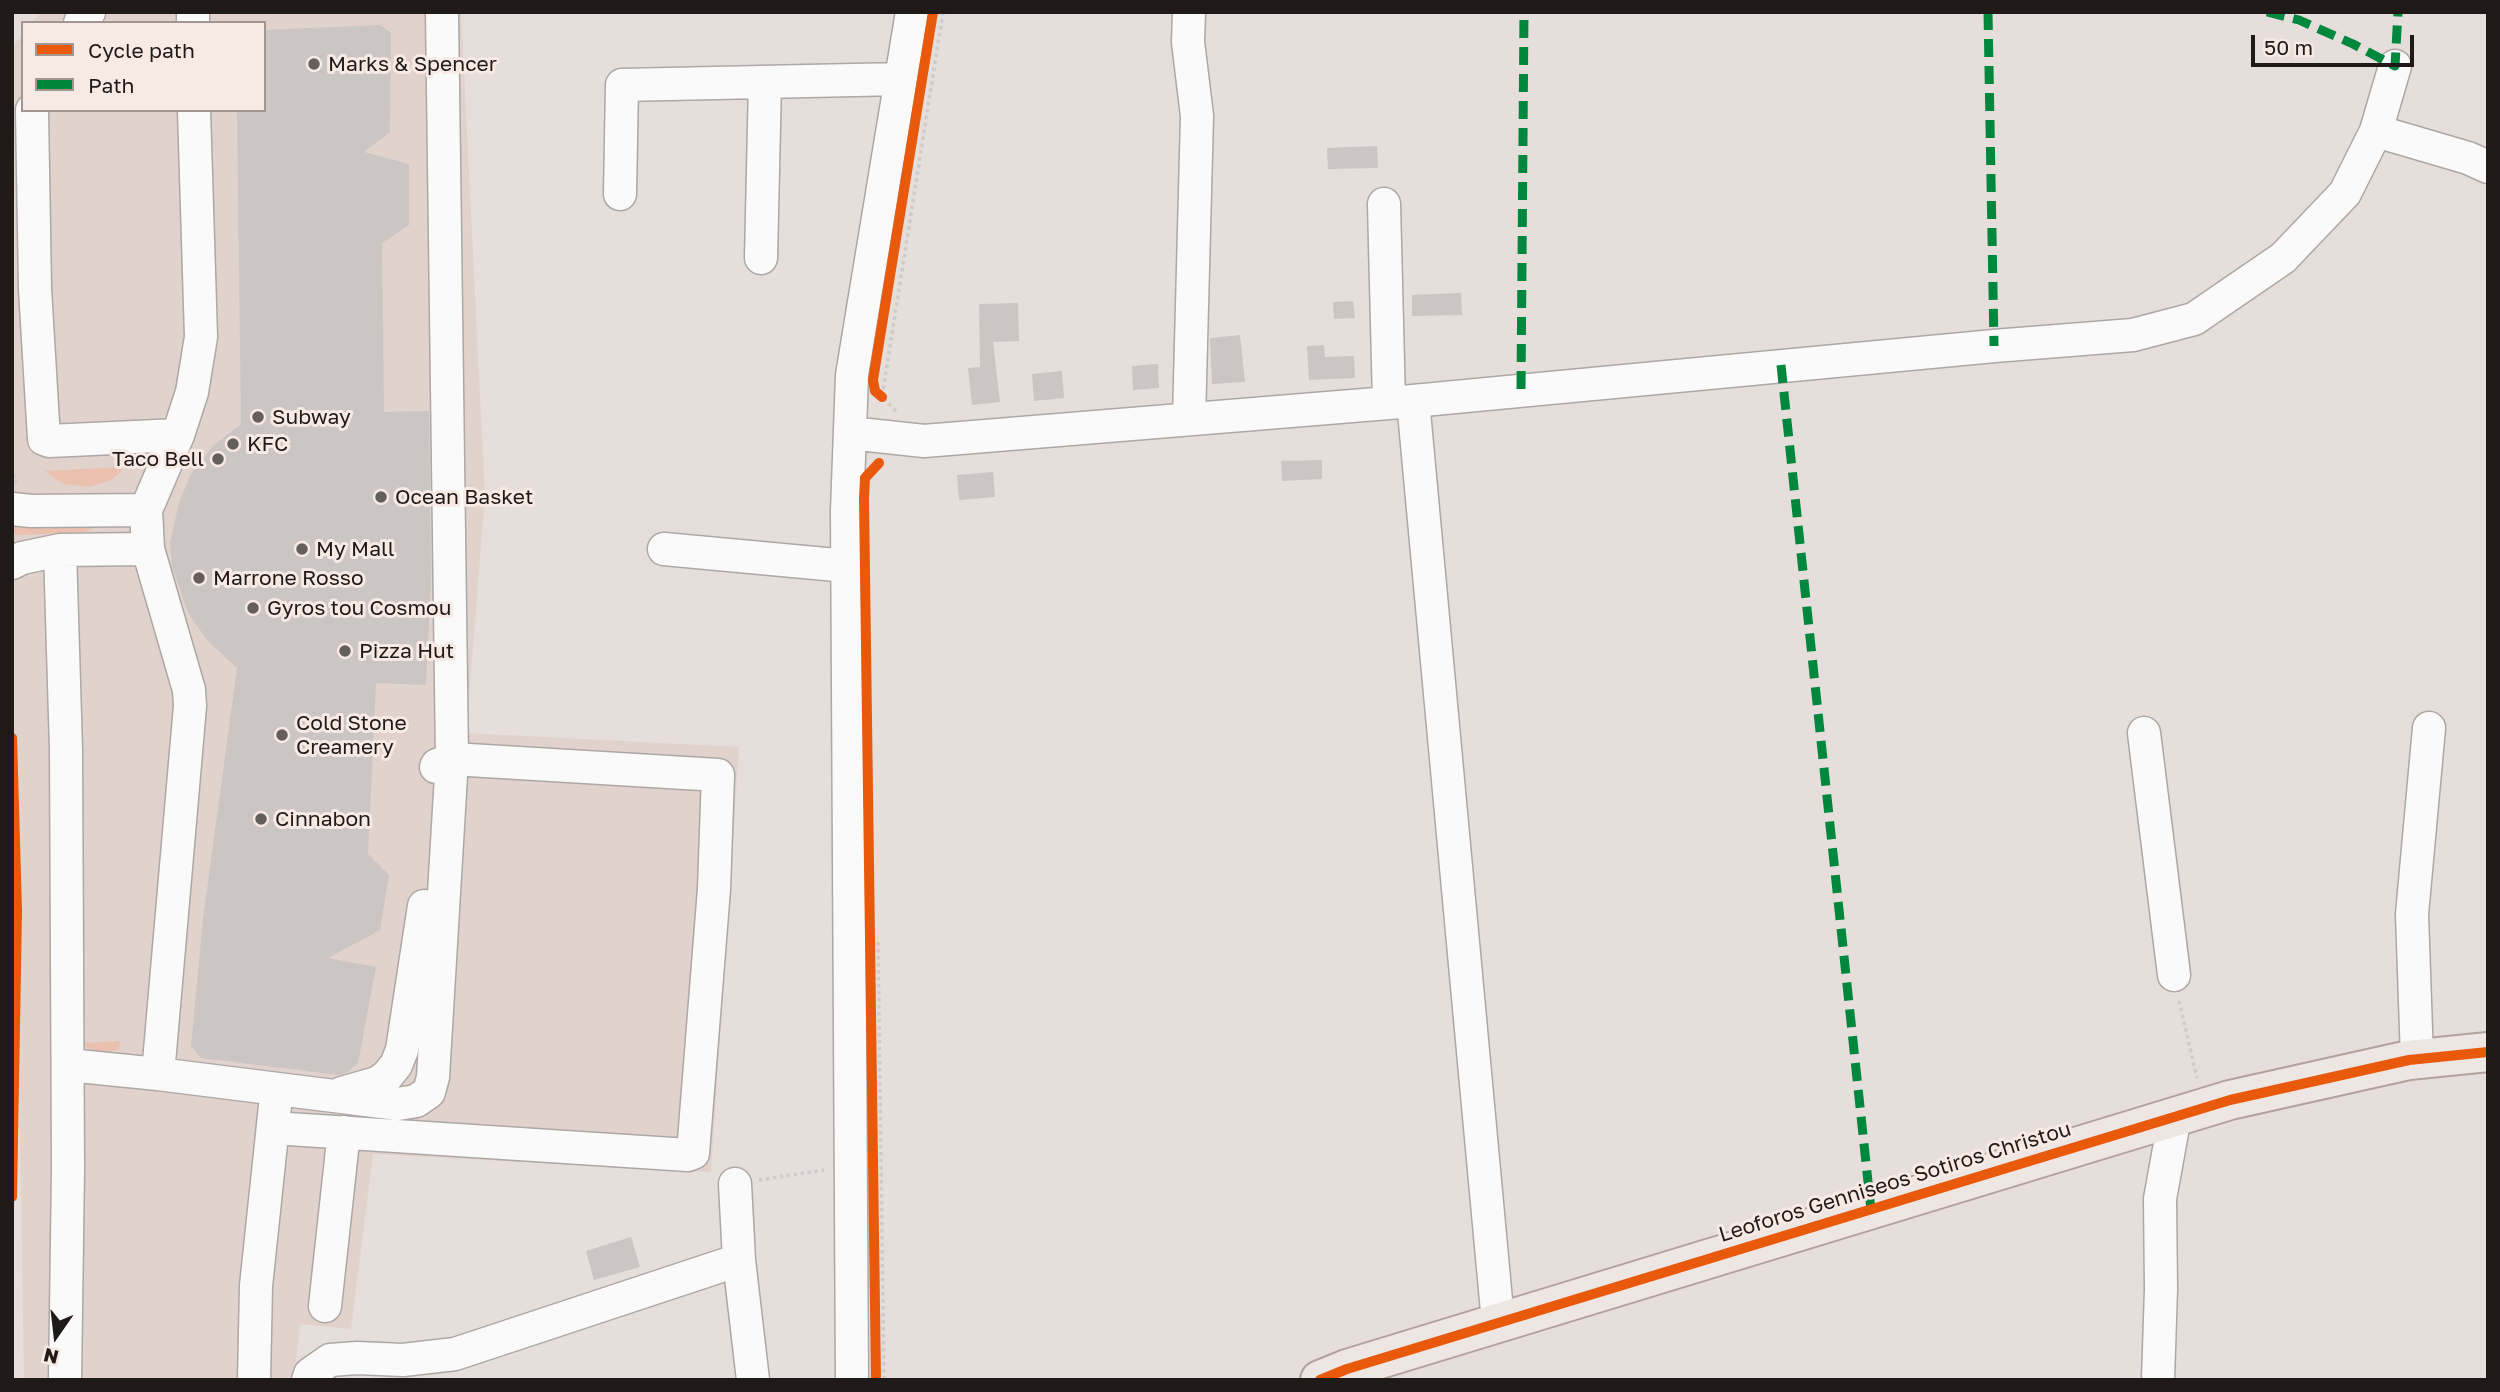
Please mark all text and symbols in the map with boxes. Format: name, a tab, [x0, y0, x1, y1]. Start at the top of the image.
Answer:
legend	[21, 21, 266, 112]
scale bar	[2255, 21, 2418, 65]
text: 50 m	[2264, 34, 2313, 60]
text: Cycle path	[88, 37, 195, 63]
place label: Marks & Spencer	[328, 51, 497, 77]
marker: Marks & Spencer	[306, 56, 322, 72]
text: Path	[88, 72, 135, 98]
place label: Subway	[272, 404, 351, 430]
marker: Subway	[250, 409, 266, 425]
place label: KFC	[247, 431, 288, 457]
marker: KFC	[225, 436, 241, 452]
place label: Taco Bell	[112, 446, 204, 472]
marker: Taco Bell	[210, 451, 226, 467]
place label: Ocean Basket	[395, 484, 533, 510]
marker: Ocean Basket	[373, 489, 389, 505]
place label: My Mall	[316, 536, 394, 562]
marker: My Mall	[294, 541, 310, 557]
place label: Marrone Rosso	[213, 565, 364, 591]
marker: Marrone Rosso	[191, 570, 207, 586]
place label: Gyros tou Cosmou	[267, 595, 451, 621]
marker: Gyros tou Cosmou	[245, 600, 261, 616]
place label: Pizza Hut	[359, 638, 454, 664]
marker: Pizza Hut	[337, 643, 353, 659]
place label: Cold Stone Creamery	[296, 710, 407, 760]
marker: Cold Stone Creamery	[274, 727, 290, 743]
place label: Cinnabon	[275, 806, 371, 832]
marker: Cinnabon	[253, 811, 269, 827]
street label: Leoforos Genniseos Sotiros Christou	[1716, 1116, 2074, 1248]
north arrow	[21, 1301, 91, 1371]
text: N	[41, 1344, 61, 1370]

